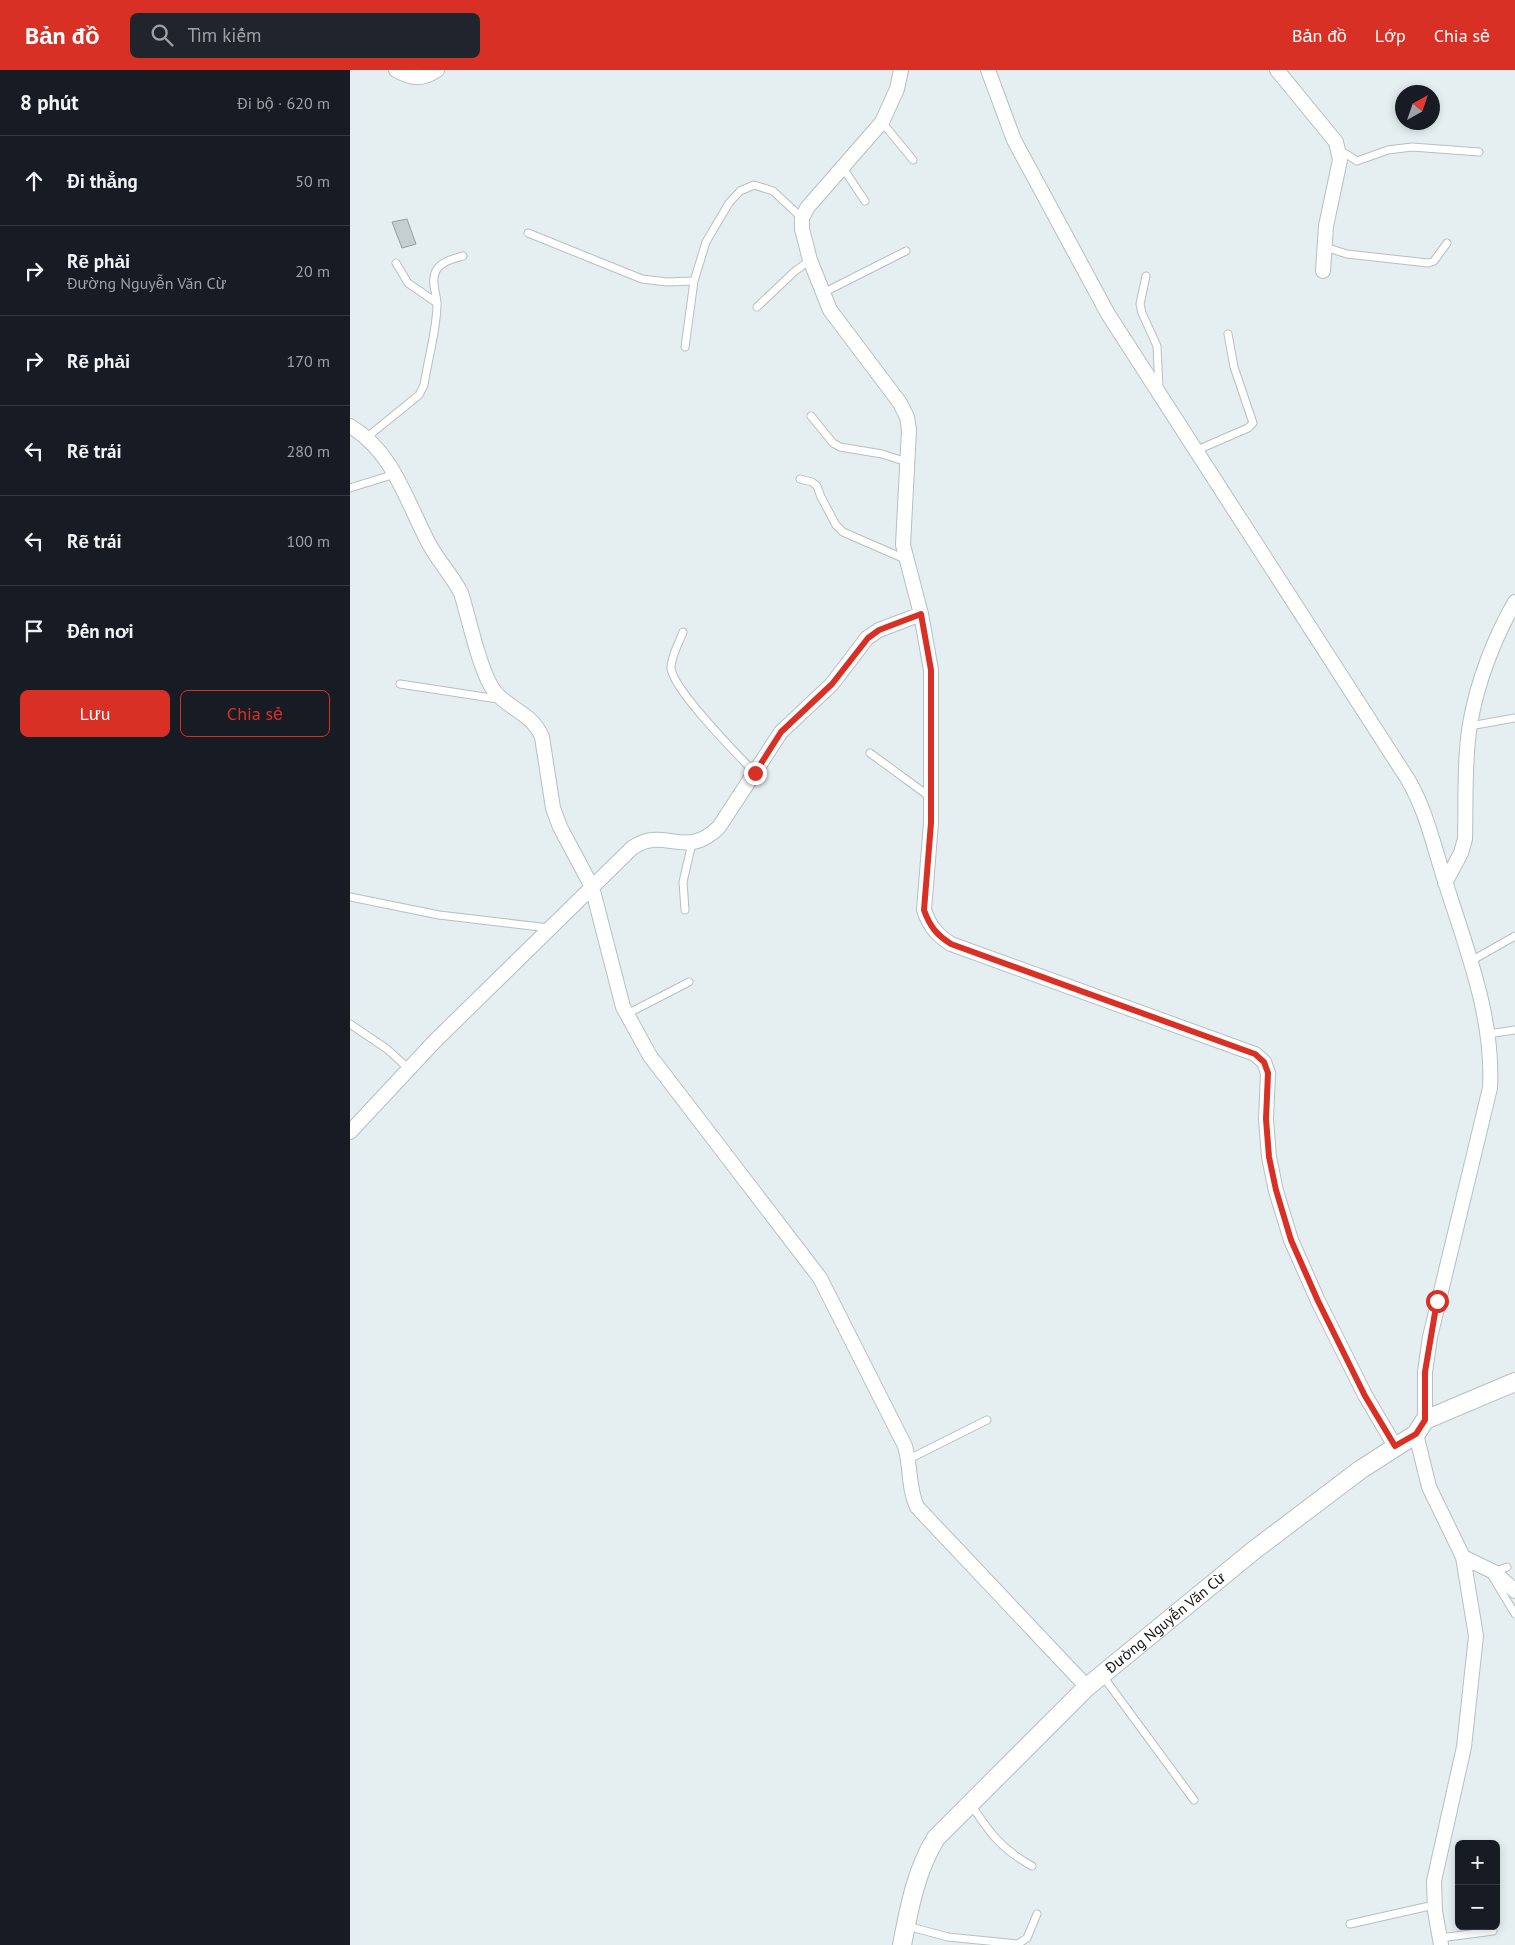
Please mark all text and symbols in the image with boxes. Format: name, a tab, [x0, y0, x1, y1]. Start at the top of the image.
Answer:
search box	[130, 13, 480, 58]
text: Bản đồ	[25, 20, 100, 51]
icon: search	[148, 21, 176, 49]
text: Tìm kiếm	[188, 23, 262, 47]
text: Bản đồ	[1292, 24, 1347, 47]
text: Lớp	[1375, 24, 1406, 47]
text: Chia sẻ	[1434, 24, 1490, 47]
north arrow	[1395, 85, 1440, 130]
text: 8 phút	[20, 89, 79, 116]
text: Đi bộ · 620 m	[237, 93, 330, 113]
icon: ahead	[20, 167, 48, 195]
text: Đi thẳng	[67, 169, 138, 193]
text: 50 m	[295, 171, 330, 191]
text: Rẽ phải	[67, 249, 130, 273]
icon: right	[20, 257, 48, 285]
text: 20 m	[295, 261, 330, 281]
text: Đường Nguyễn Văn Cừ	[67, 273, 226, 293]
icon: right	[20, 347, 48, 375]
text: Rẽ phải	[67, 349, 130, 373]
text: 170 m	[287, 351, 330, 371]
icon: left	[20, 437, 48, 465]
text: Rẽ trái	[67, 439, 122, 463]
text: 280 m	[287, 441, 330, 461]
icon: left	[20, 527, 48, 555]
text: Rẽ trái	[67, 529, 122, 553]
text: 100 m	[287, 531, 330, 551]
icon: arrive	[20, 617, 48, 645]
text: Đến nơi	[67, 619, 134, 643]
button: Lưu	[20, 690, 170, 737]
button: Chia sẻ	[180, 690, 330, 737]
route end	[744, 762, 767, 785]
route start	[1426, 1290, 1449, 1313]
street label: Đường Nguyễn Văn Cừ	[1101, 1568, 1229, 1678]
map controls	[1455, 1840, 1500, 1930]
button: +	[1455, 1840, 1500, 1885]
button: −	[1455, 1885, 1500, 1930]

